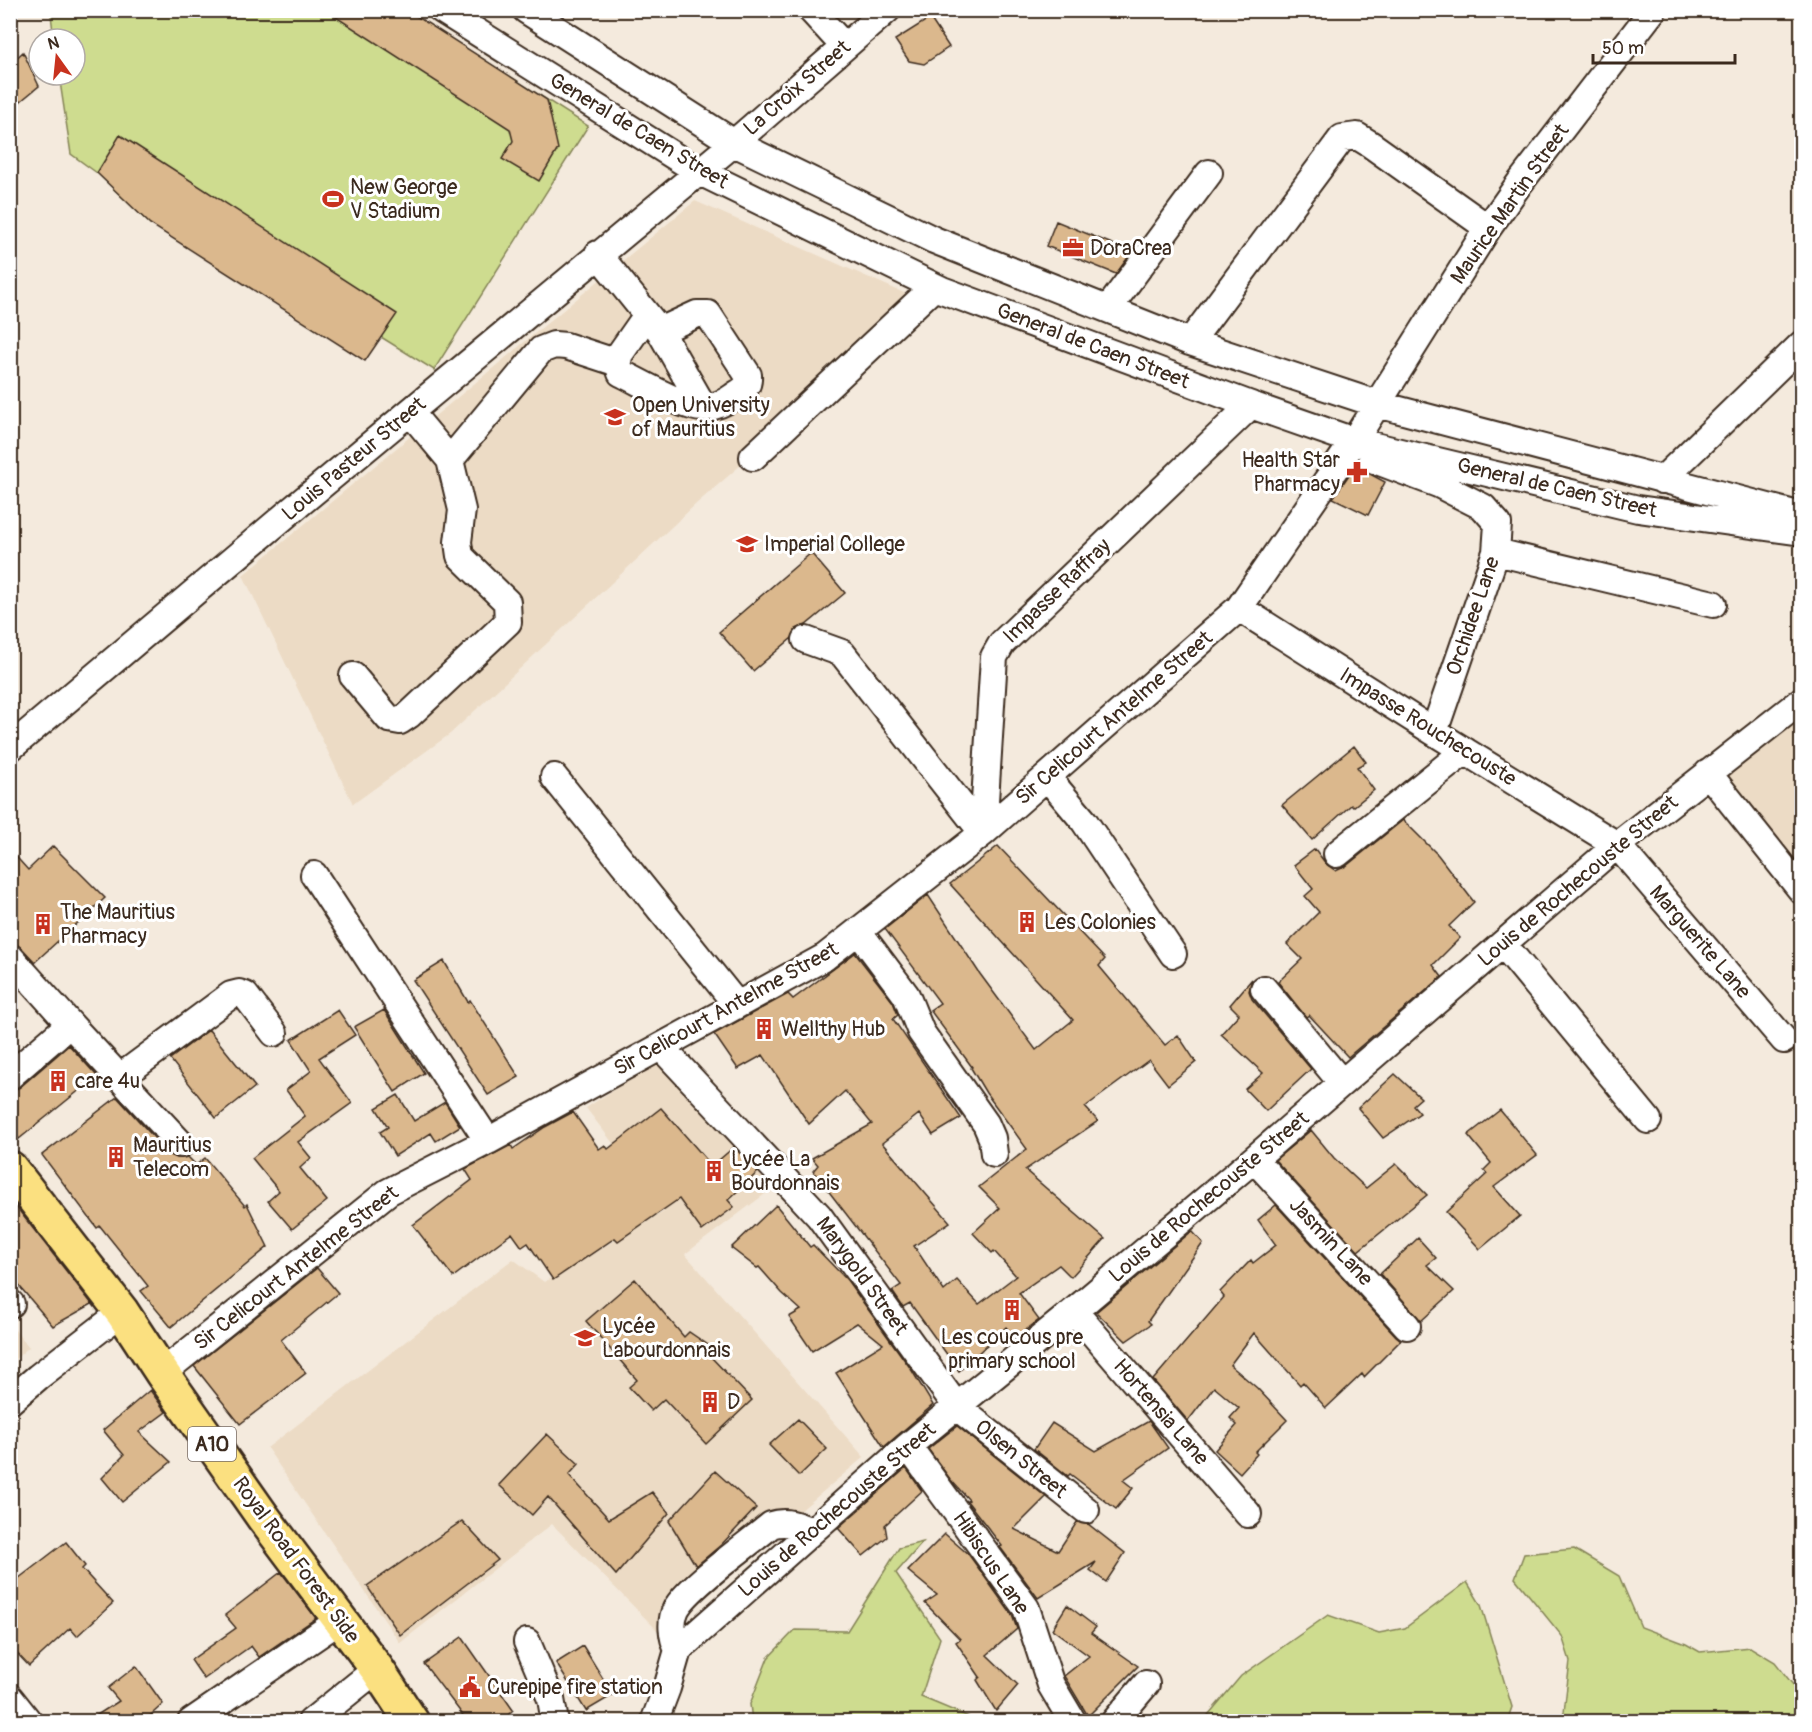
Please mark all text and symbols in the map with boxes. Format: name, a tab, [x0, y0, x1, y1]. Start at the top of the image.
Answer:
north arrow	[27, 27, 87, 87]
scale bar	[1593, 27, 1736, 65]
text: N	[46, 32, 61, 55]
street label: La Croix Street	[738, 34, 857, 142]
text: 50 m	[1602, 37, 1644, 60]
street label: General de Caen Street	[544, 67, 734, 195]
street label: Maurice Martin Street	[1445, 118, 1576, 289]
place label: New George V Stadium	[350, 174, 458, 225]
sports icon: New George V Stadium	[321, 187, 345, 211]
place label: DoraCrea	[1090, 235, 1172, 262]
office icon: DoraCrea	[1061, 236, 1085, 260]
street label: General de Caen Street	[993, 297, 1194, 395]
street label: Louis Pasteur Street	[277, 391, 432, 527]
place label: Open University of Mauritius	[632, 392, 770, 443]
school or university icon: Open University of Mauritius	[603, 405, 627, 429]
place label: Health Star Pharmacy	[1242, 447, 1341, 498]
street label: General de Caen Street	[1454, 452, 1660, 524]
pharmacy icon: Health Star Pharmacy	[1345, 460, 1369, 484]
place label: Imperial College	[764, 531, 906, 558]
school or university icon: Imperial College	[735, 532, 759, 556]
street label: Impasse Raffray	[997, 533, 1117, 649]
street label: Orchidee Lane	[1440, 552, 1506, 679]
street label: Sir Celicourt Antelme Street	[1010, 625, 1219, 811]
street label: Impasse Rouchecouste	[1335, 662, 1522, 793]
street label: Louis de Rochecouste Street	[1472, 789, 1684, 973]
street label: Marguerite Lane	[1643, 880, 1757, 1005]
place label: The Mauritius Pharmacy	[60, 899, 175, 950]
place label: Les Colonies	[1044, 909, 1156, 936]
building icon: Les Colonies	[1015, 910, 1039, 934]
building icon: The Mauritius Pharmacy	[31, 912, 55, 936]
street label: Sir Celicourt Antelme Street	[609, 936, 844, 1082]
place label: Wellthy Hub	[781, 1016, 885, 1043]
building icon: Wellthy Hub	[752, 1017, 776, 1041]
place label: care 4u	[75, 1068, 140, 1095]
building icon: care 4u	[46, 1069, 70, 1093]
street label: Louis de Rochecouste Street	[1103, 1105, 1315, 1289]
place label: Mauritius Telecom	[133, 1132, 212, 1183]
building icon: Mauritius Telecom	[104, 1145, 128, 1169]
place label: Lycée La Bourdonnais	[731, 1146, 840, 1197]
building icon: Lycée La Bourdonnais	[702, 1159, 726, 1183]
street label: Sir Celicourt Antelme Street	[188, 1179, 404, 1356]
street label: Jasmin Lane	[1283, 1192, 1379, 1292]
street label: Marygold Street	[810, 1211, 914, 1341]
building icon: Les coucous pre primary school	[1000, 1298, 1024, 1322]
place label: Lycée Labourdonnais	[602, 1313, 731, 1364]
place label: Les coucous pre primary school	[941, 1324, 1084, 1375]
school or university icon: Lycée Labourdonnais	[573, 1326, 597, 1350]
street label: Hortensia Lane	[1107, 1353, 1215, 1471]
place label: D	[727, 1389, 740, 1416]
building icon: D	[698, 1390, 722, 1414]
street label: Olsen Street	[969, 1414, 1073, 1505]
street label: Louis de Rochecouste Street	[733, 1416, 942, 1603]
road number: A10	[188, 1427, 236, 1461]
street label: Royal Road Forest Side	[227, 1471, 366, 1649]
street label: Hibiscus Lane	[947, 1506, 1036, 1620]
place label: Curepipe fire station	[487, 1674, 663, 1701]
public building icon: Curepipe fire station	[458, 1675, 482, 1699]

